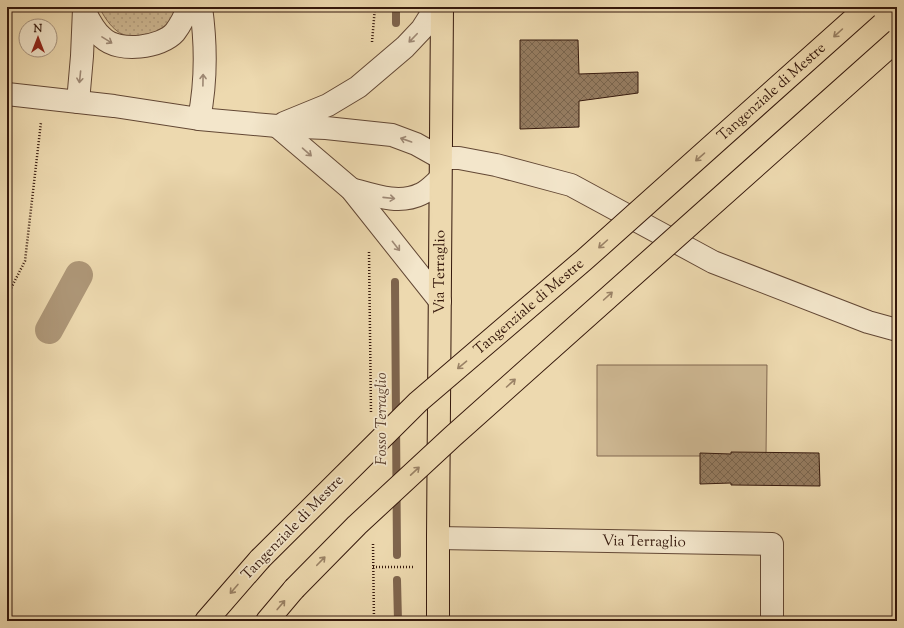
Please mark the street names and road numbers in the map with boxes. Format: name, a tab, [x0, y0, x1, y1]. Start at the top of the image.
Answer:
street label: Tangenziale di Mestre	[713, 38, 831, 146]
street label: Via Terraglio	[429, 230, 451, 314]
street label: Tangenziale di Mestre	[469, 254, 589, 360]
street label: Tangenziale di Mestre	[237, 471, 349, 585]
street label: Via Terraglio	[602, 530, 686, 553]

